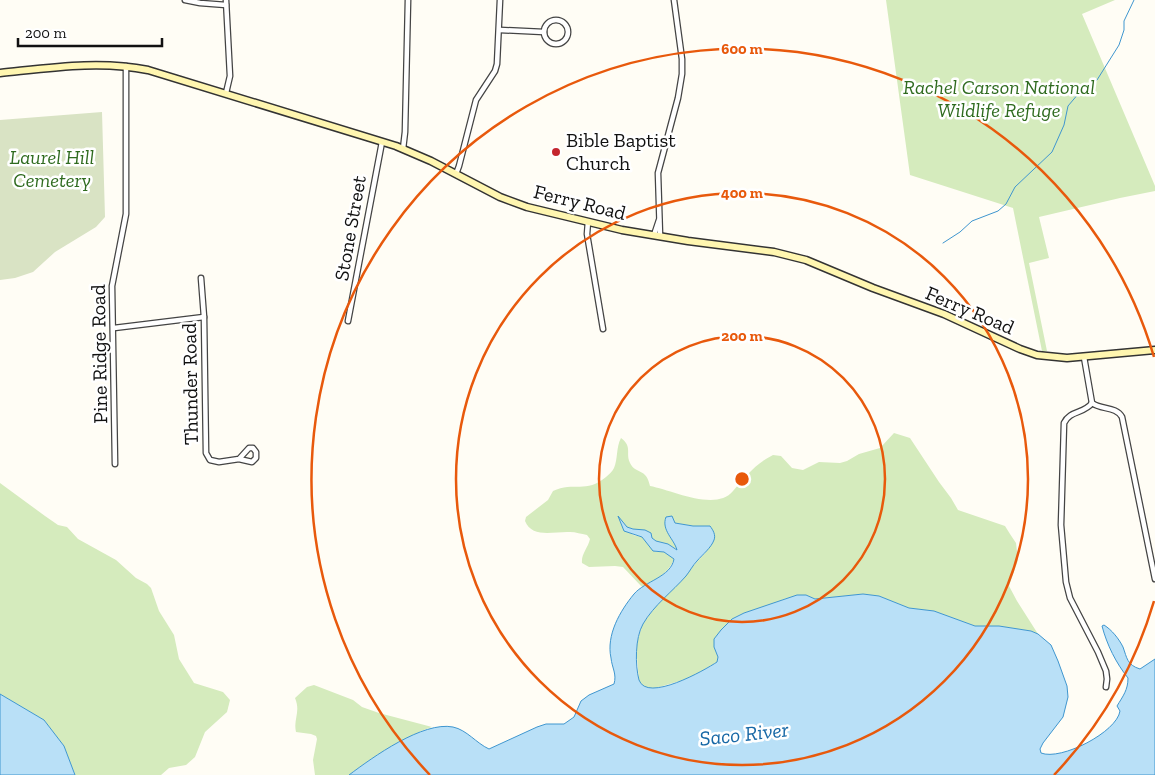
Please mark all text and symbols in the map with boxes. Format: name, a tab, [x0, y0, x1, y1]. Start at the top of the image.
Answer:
scale bar	[18, 15, 161, 47]
text: 200 m	[25, 24, 66, 42]
text: 600 m	[721, 40, 763, 58]
park label: Rachel Carson National Wildlife Refuge	[903, 75, 1095, 122]
place label: Bible Baptist Church	[566, 128, 676, 175]
park label: Laurel Hill Cemetery	[10, 145, 94, 192]
marker: Bible Baptist Church	[550, 146, 562, 158]
street label: Stone Street	[329, 173, 371, 283]
street label: Ferry Road	[531, 179, 629, 225]
text: 400 m	[721, 184, 763, 202]
street label: Ferry Road	[922, 281, 1018, 339]
street label: Pine Ridge Road	[86, 284, 112, 424]
street label: Thunder Road	[177, 323, 203, 445]
text: 200 m	[721, 327, 763, 345]
centre of rings	[733, 470, 751, 488]
water label: Saco River	[698, 716, 791, 751]

